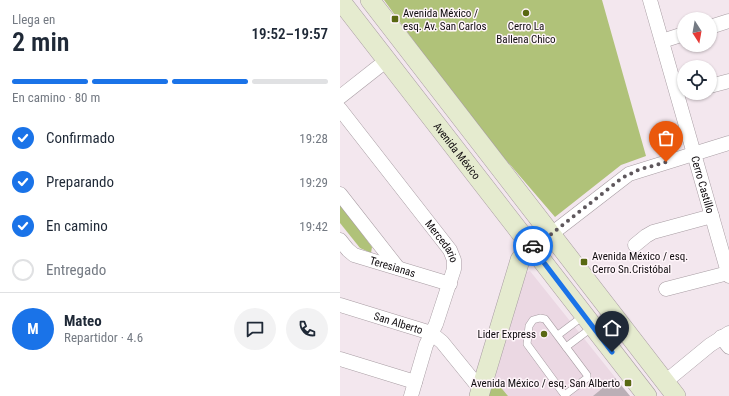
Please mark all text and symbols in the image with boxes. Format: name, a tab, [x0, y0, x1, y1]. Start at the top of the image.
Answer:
place label: Avenida México / esq. Av. San Carlos	[403, 7, 486, 33]
marker: Cerro La Ballena Chico	[521, 8, 531, 18]
text: Llega en	[12, 12, 55, 27]
north arrow	[677, 12, 717, 52]
map controls	[677, 12, 717, 100]
marker: Avenida México / esq. Av. San Carlos	[390, 14, 400, 24]
place label: Cerro La Ballena Chico	[496, 20, 556, 46]
text: 19:52–19:57	[251, 25, 328, 43]
text: 2 min	[12, 27, 70, 57]
button: locate	[677, 60, 717, 100]
text: En camino · 80 m	[12, 90, 100, 105]
street label: Avenida México	[431, 120, 483, 182]
pin	[649, 121, 683, 162]
icon: check	[12, 127, 34, 149]
icon: bag	[655, 127, 677, 149]
text: Confirmado	[46, 129, 115, 147]
text: 19:28	[299, 131, 328, 146]
street label: Cerro Castillo	[688, 154, 717, 215]
icon: check	[12, 171, 34, 193]
text: Preparando	[46, 173, 114, 191]
text: 19:29	[299, 175, 328, 190]
icon: check	[12, 215, 34, 237]
text: En camino	[46, 217, 108, 235]
street label: Mercedario	[422, 217, 461, 265]
text: 19:42	[299, 219, 328, 234]
courier	[513, 226, 553, 266]
icon: car	[522, 235, 544, 257]
place label: Avenida México / esq. Cerro Sn.Cristóbal	[592, 250, 688, 276]
street label: Teresianas	[368, 254, 417, 280]
marker: Avenida México / esq. Cerro Sn.Cristóbal	[579, 257, 589, 267]
text: Entregado	[46, 261, 106, 279]
button: chat	[234, 308, 276, 350]
button: phone	[286, 308, 328, 350]
street label: San Alberto	[372, 309, 425, 337]
pin	[595, 311, 629, 352]
text: Mateo	[64, 312, 102, 330]
icon: home	[601, 317, 623, 339]
text: M	[27, 320, 39, 338]
place label: Lider Express	[478, 328, 536, 341]
marker: Lider Express	[539, 329, 549, 339]
text: Repartidor · 4.6	[64, 330, 143, 345]
place label: Avenida México / esq. San Alberto	[471, 377, 620, 390]
marker: Avenida México / esq. San Alberto	[623, 378, 633, 388]

